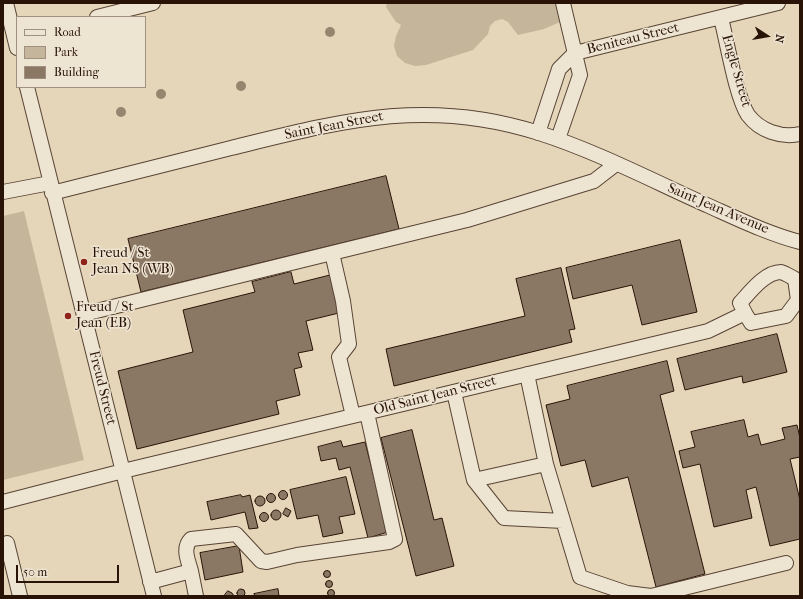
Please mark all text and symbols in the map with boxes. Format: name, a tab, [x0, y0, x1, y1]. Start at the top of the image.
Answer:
legend	[16, 16, 146, 88]
north arrow	[747, 16, 787, 56]
street label: Beniteau Street	[585, 19, 681, 59]
text: Road	[54, 25, 81, 39]
street label: Engle Street	[718, 33, 754, 109]
text: N	[772, 33, 786, 44]
text: Park	[54, 45, 78, 59]
text: Building	[54, 65, 99, 79]
street label: Saint Jean Street	[283, 108, 385, 144]
street label: Saint Jean Avenue	[665, 180, 771, 238]
place label: Freud / St Jean NS (WB)	[92, 246, 174, 278]
marker: Freud / St Jean NS (WB)	[79, 257, 89, 267]
place label: Freud / St Jean (EB)	[76, 300, 133, 332]
marker: Freud / St Jean (EB)	[63, 311, 73, 321]
street label: Freud Street	[85, 349, 119, 427]
street label: Old Saint Jean Street	[372, 373, 498, 419]
scale bar	[18, 557, 121, 583]
text: 50 m	[23, 565, 47, 579]

